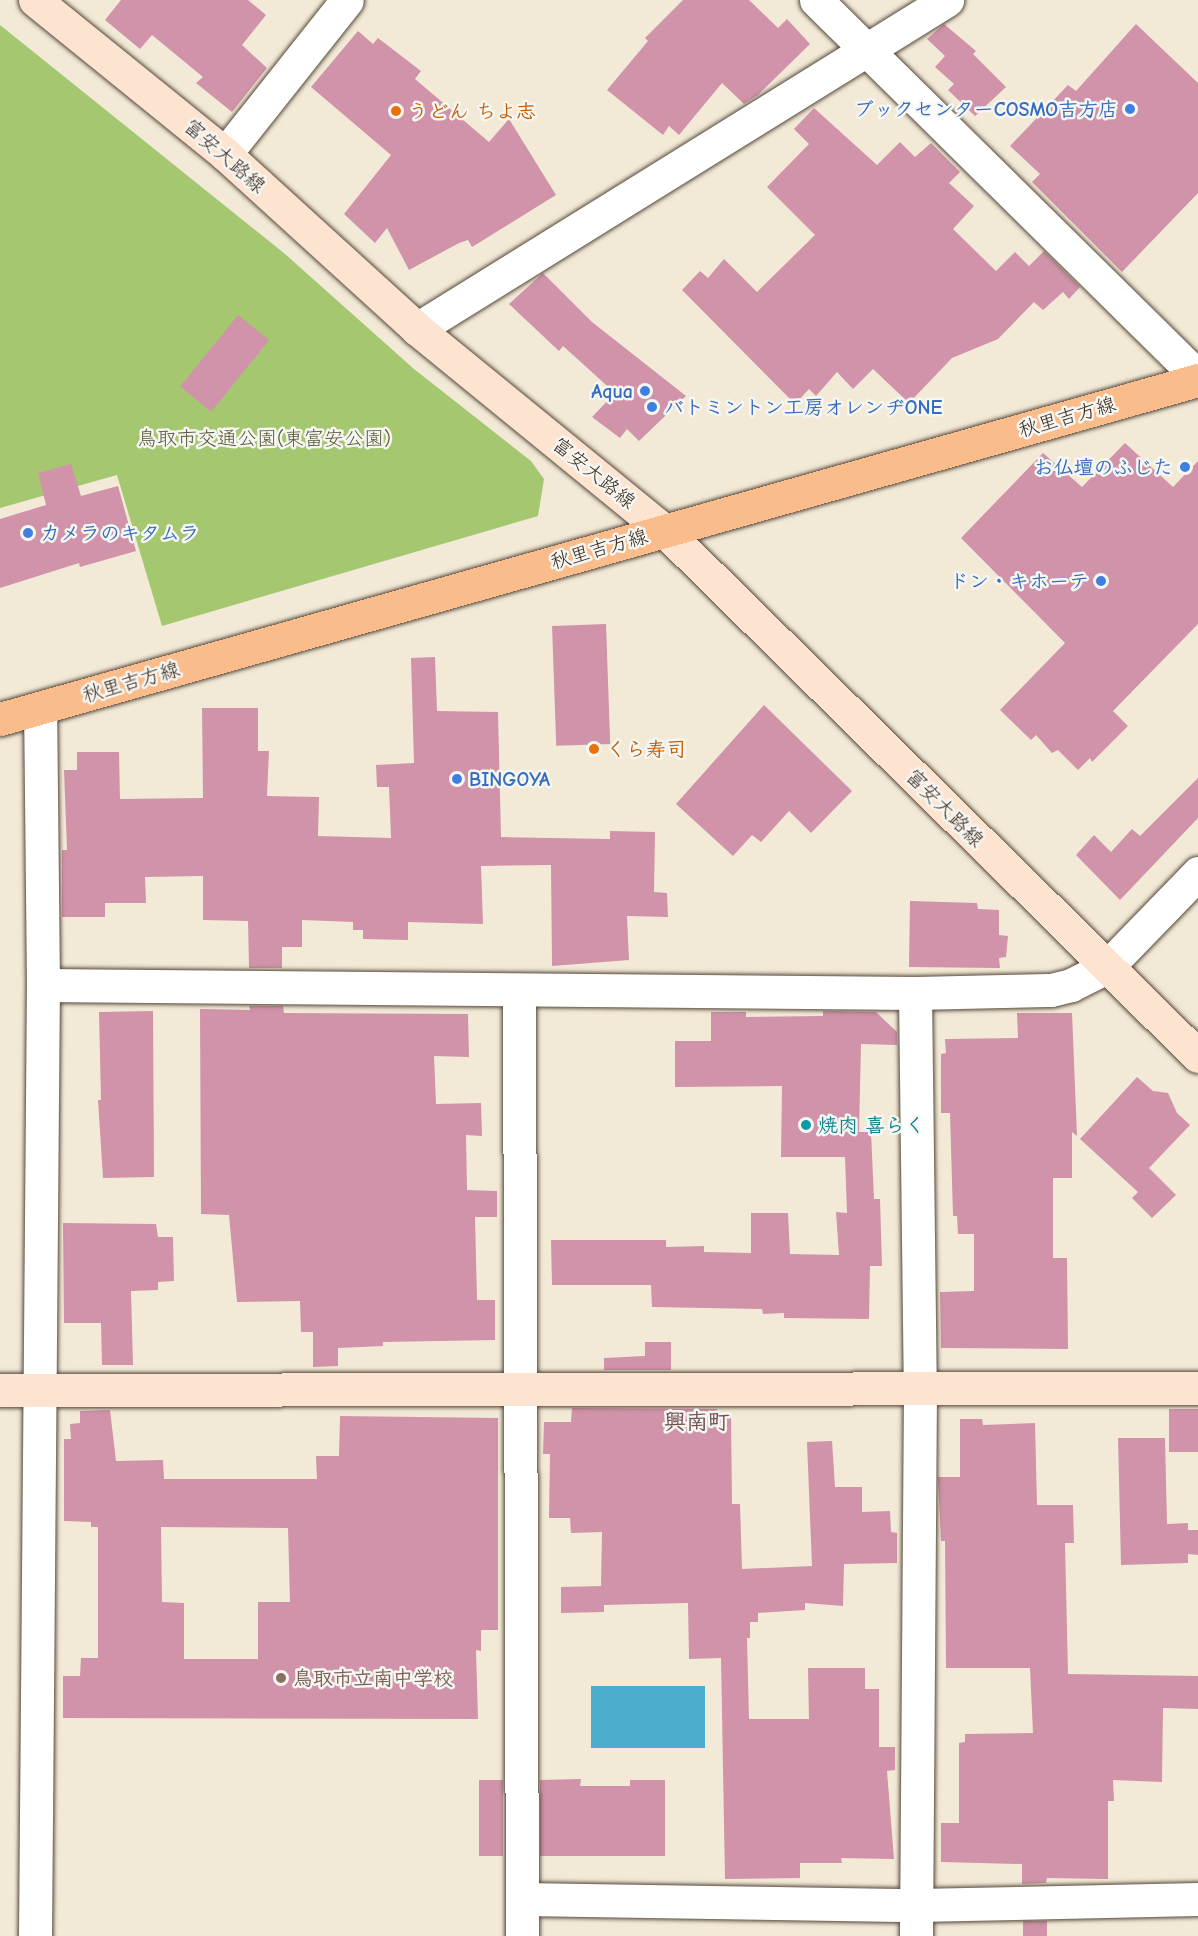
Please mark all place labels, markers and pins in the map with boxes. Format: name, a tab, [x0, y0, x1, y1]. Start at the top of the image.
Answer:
place label: ブックセンターCOSMO吉方店	[854, 97, 1118, 121]
place label: うどん ちよ志	[408, 99, 535, 123]
marker: ブックセンターCOSMO吉方店	[1123, 102, 1137, 116]
marker: うどん ちよ志	[389, 104, 403, 118]
place label: Aqua	[591, 379, 633, 403]
marker: Aqua	[638, 384, 652, 398]
place label: バトミントン工房オレンヂONE	[664, 395, 942, 419]
marker: バトミントン工房オレンヂONE	[645, 400, 659, 414]
place label: お仏壇のふじた	[1033, 455, 1173, 479]
marker: お仏壇のふじた	[1178, 460, 1192, 474]
place label: カメラのキタムラ	[40, 521, 200, 545]
marker: カメラのキタムラ	[21, 526, 35, 540]
place label: ドン・キホーテ	[949, 569, 1089, 593]
marker: ドン・キホーテ	[1094, 574, 1108, 588]
place label: くら寿司	[606, 737, 686, 761]
marker: くら寿司	[587, 742, 601, 756]
place label: BINGOYA	[469, 767, 550, 791]
marker: BINGOYA	[450, 772, 464, 786]
place label: 焼肉 喜らく	[818, 1113, 925, 1137]
marker: 焼肉 喜らく	[799, 1118, 813, 1132]
place label: 鳥取市立南中学校	[293, 1666, 453, 1690]
marker: 鳥取市立南中学校	[274, 1671, 288, 1685]

